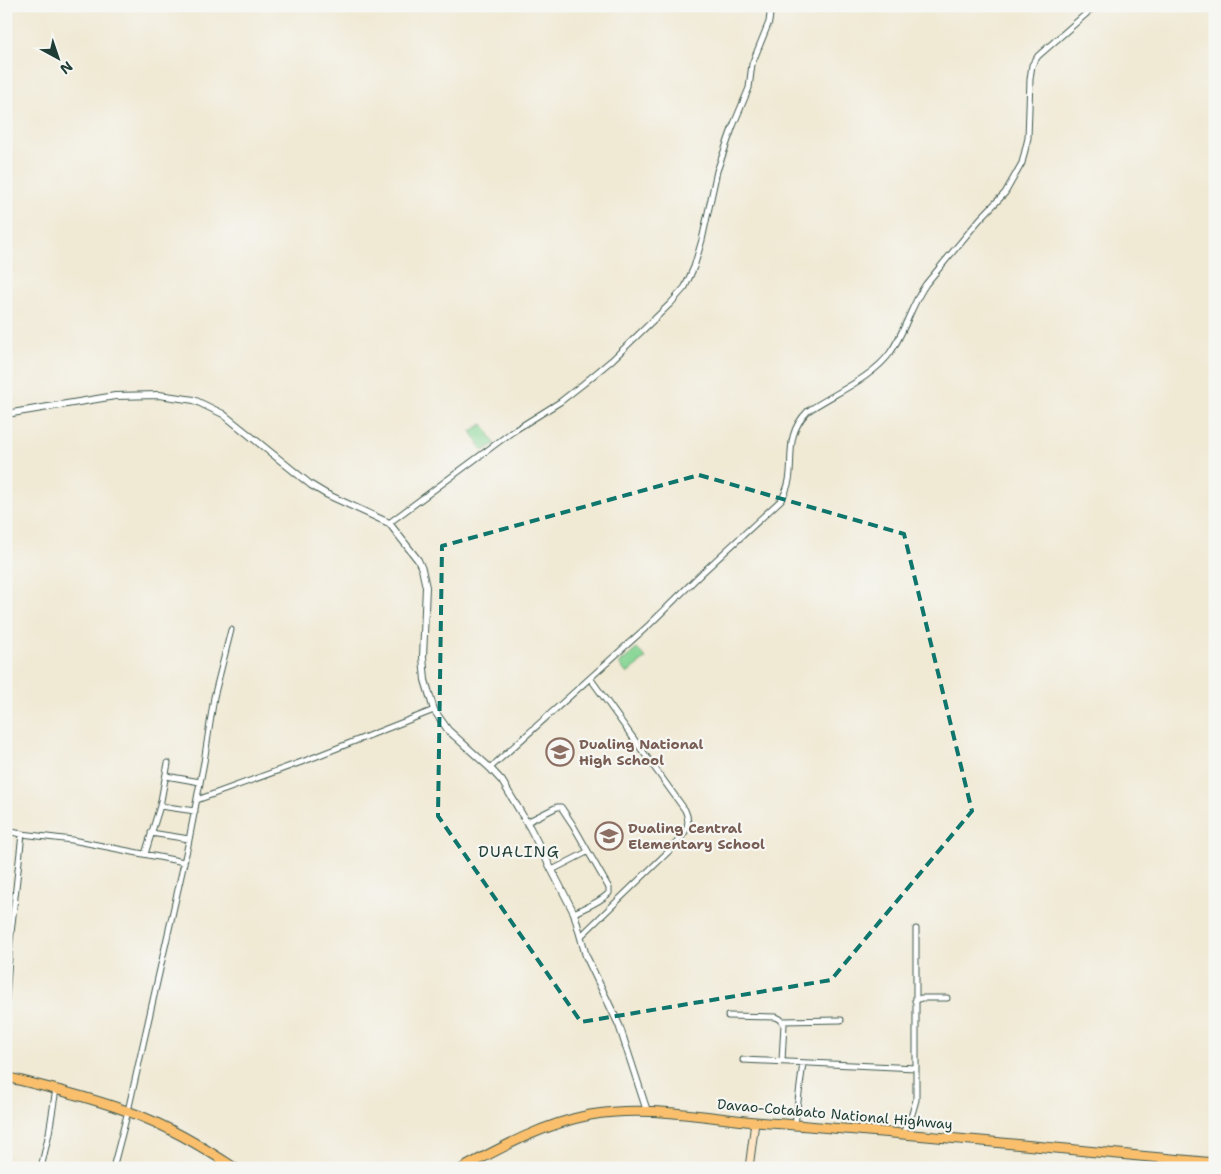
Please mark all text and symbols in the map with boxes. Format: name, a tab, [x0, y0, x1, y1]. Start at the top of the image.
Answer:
north arrow	[32, 32, 82, 82]
text: N	[56, 57, 76, 78]
place label: Dualing National High School	[579, 735, 703, 769]
school or university icon: Dualing National High School	[545, 737, 575, 767]
place label: Dualing Central Elementary School	[628, 819, 765, 853]
school or university icon: Dualing Central Elementary School	[594, 821, 624, 851]
district label: DUALING	[478, 841, 560, 862]
street label: Davao-Cotabato National Highway	[716, 1095, 954, 1133]

